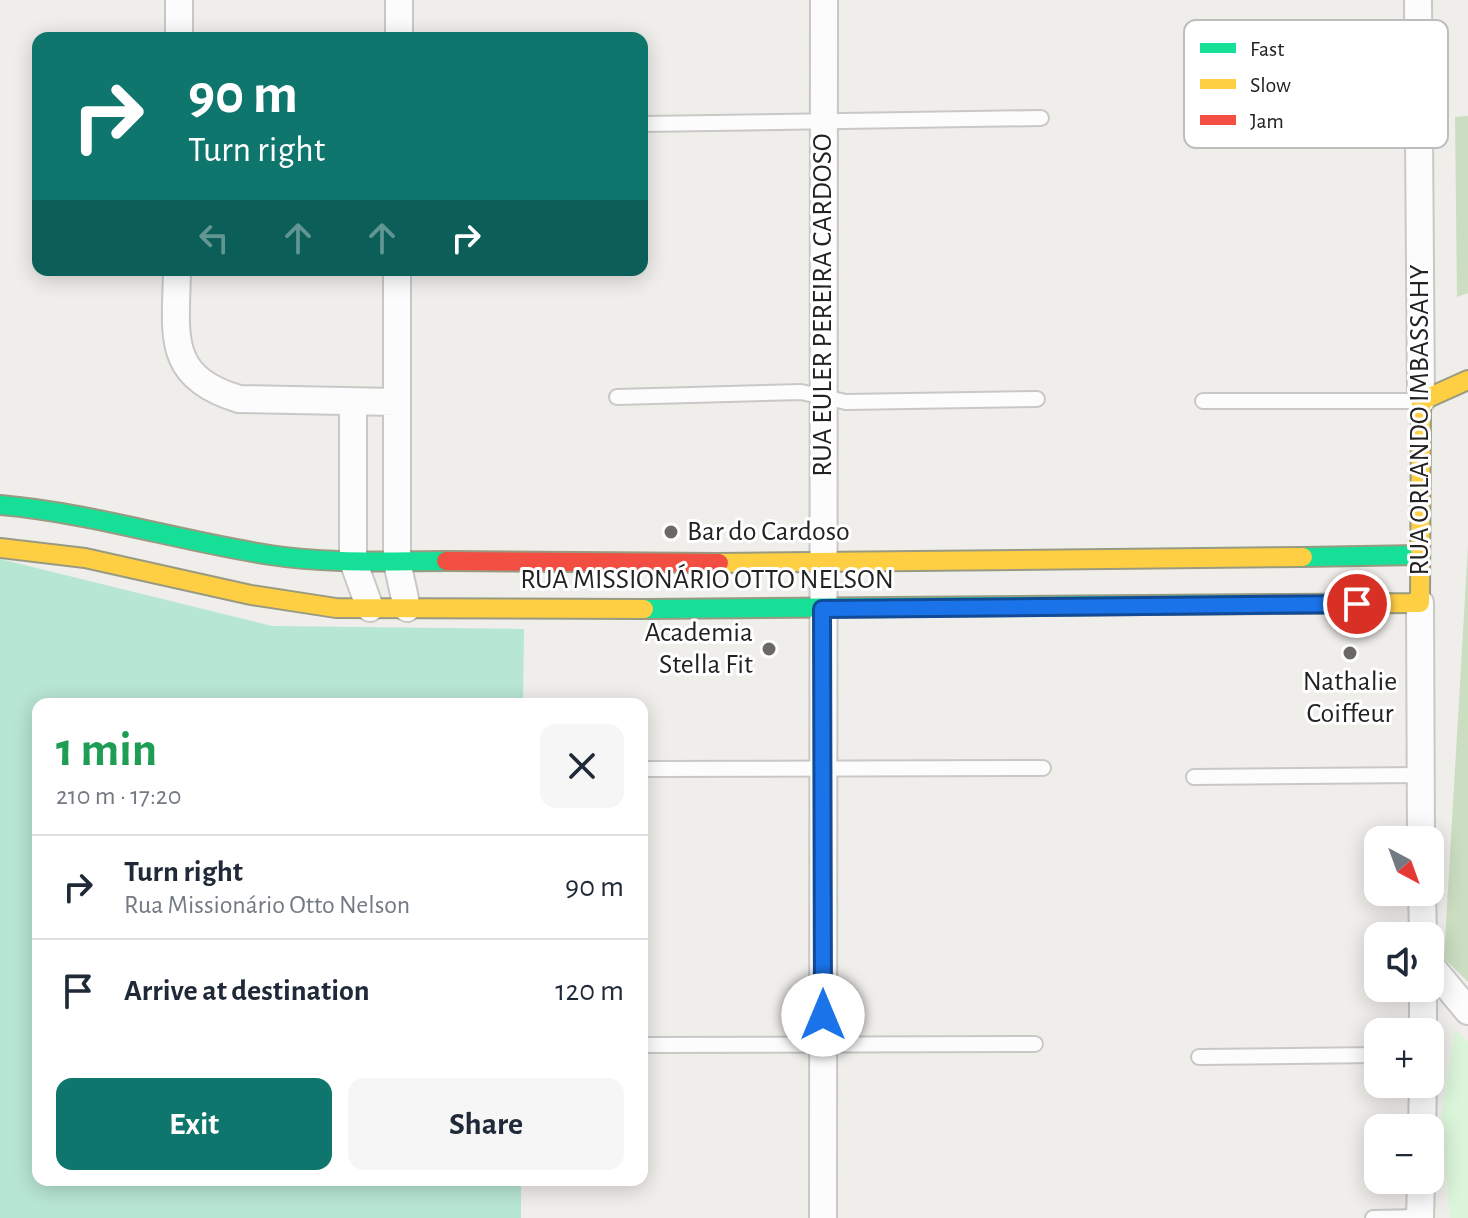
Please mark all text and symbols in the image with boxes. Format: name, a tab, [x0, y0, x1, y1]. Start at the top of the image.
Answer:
legend	[1184, 20, 1448, 148]
text: Fast	[1250, 38, 1284, 60]
icon: right	[56, 64, 160, 168]
text: 90 m	[188, 67, 298, 123]
text: Slow	[1250, 74, 1291, 96]
text: Jam	[1250, 110, 1284, 132]
text: Turn right	[188, 132, 325, 168]
street label: RUA EULER PEREIRA CARDOSO	[809, 133, 837, 477]
icon: left	[192, 216, 236, 260]
icon: ahead	[276, 216, 320, 260]
icon: ahead	[360, 216, 404, 260]
icon: right	[444, 216, 488, 260]
street label: RUA ORLANDO IMBASSAHY	[1406, 264, 1434, 575]
place label: Bar do Cardoso	[687, 518, 850, 546]
marker: Bar do Cardoso	[662, 523, 680, 541]
street label: RUA MISSIONÁRIO OTTO NELSON	[520, 563, 894, 594]
pin	[1323, 570, 1391, 638]
icon: arrive	[1335, 582, 1379, 626]
place label: Academia Stella Fit	[644, 619, 753, 679]
marker: Academia Stella Fit	[760, 640, 778, 658]
marker: Nathalie Coiffeur	[1341, 644, 1359, 662]
place label: Nathalie Coiffeur	[1303, 668, 1397, 728]
button: close	[540, 724, 624, 808]
text: 1 min	[56, 727, 157, 775]
text: 210 m · 17:20	[56, 783, 181, 809]
north arrow	[1364, 826, 1444, 906]
map controls	[1364, 826, 1444, 1194]
text: Turn right	[124, 857, 243, 887]
icon: right	[56, 865, 100, 909]
text: 90 m	[565, 872, 624, 902]
text: Rua Missionário Otto Nelson	[124, 892, 410, 918]
button: sound	[1364, 922, 1444, 1002]
icon: arrive	[56, 969, 100, 1013]
position arrow	[781, 973, 865, 1057]
text: Arrive at destination	[124, 976, 370, 1006]
text: 120 m	[555, 976, 624, 1006]
button: +	[1364, 1018, 1444, 1098]
button: Exit	[56, 1078, 332, 1170]
button: Share	[348, 1078, 624, 1170]
button: −	[1364, 1114, 1444, 1194]

